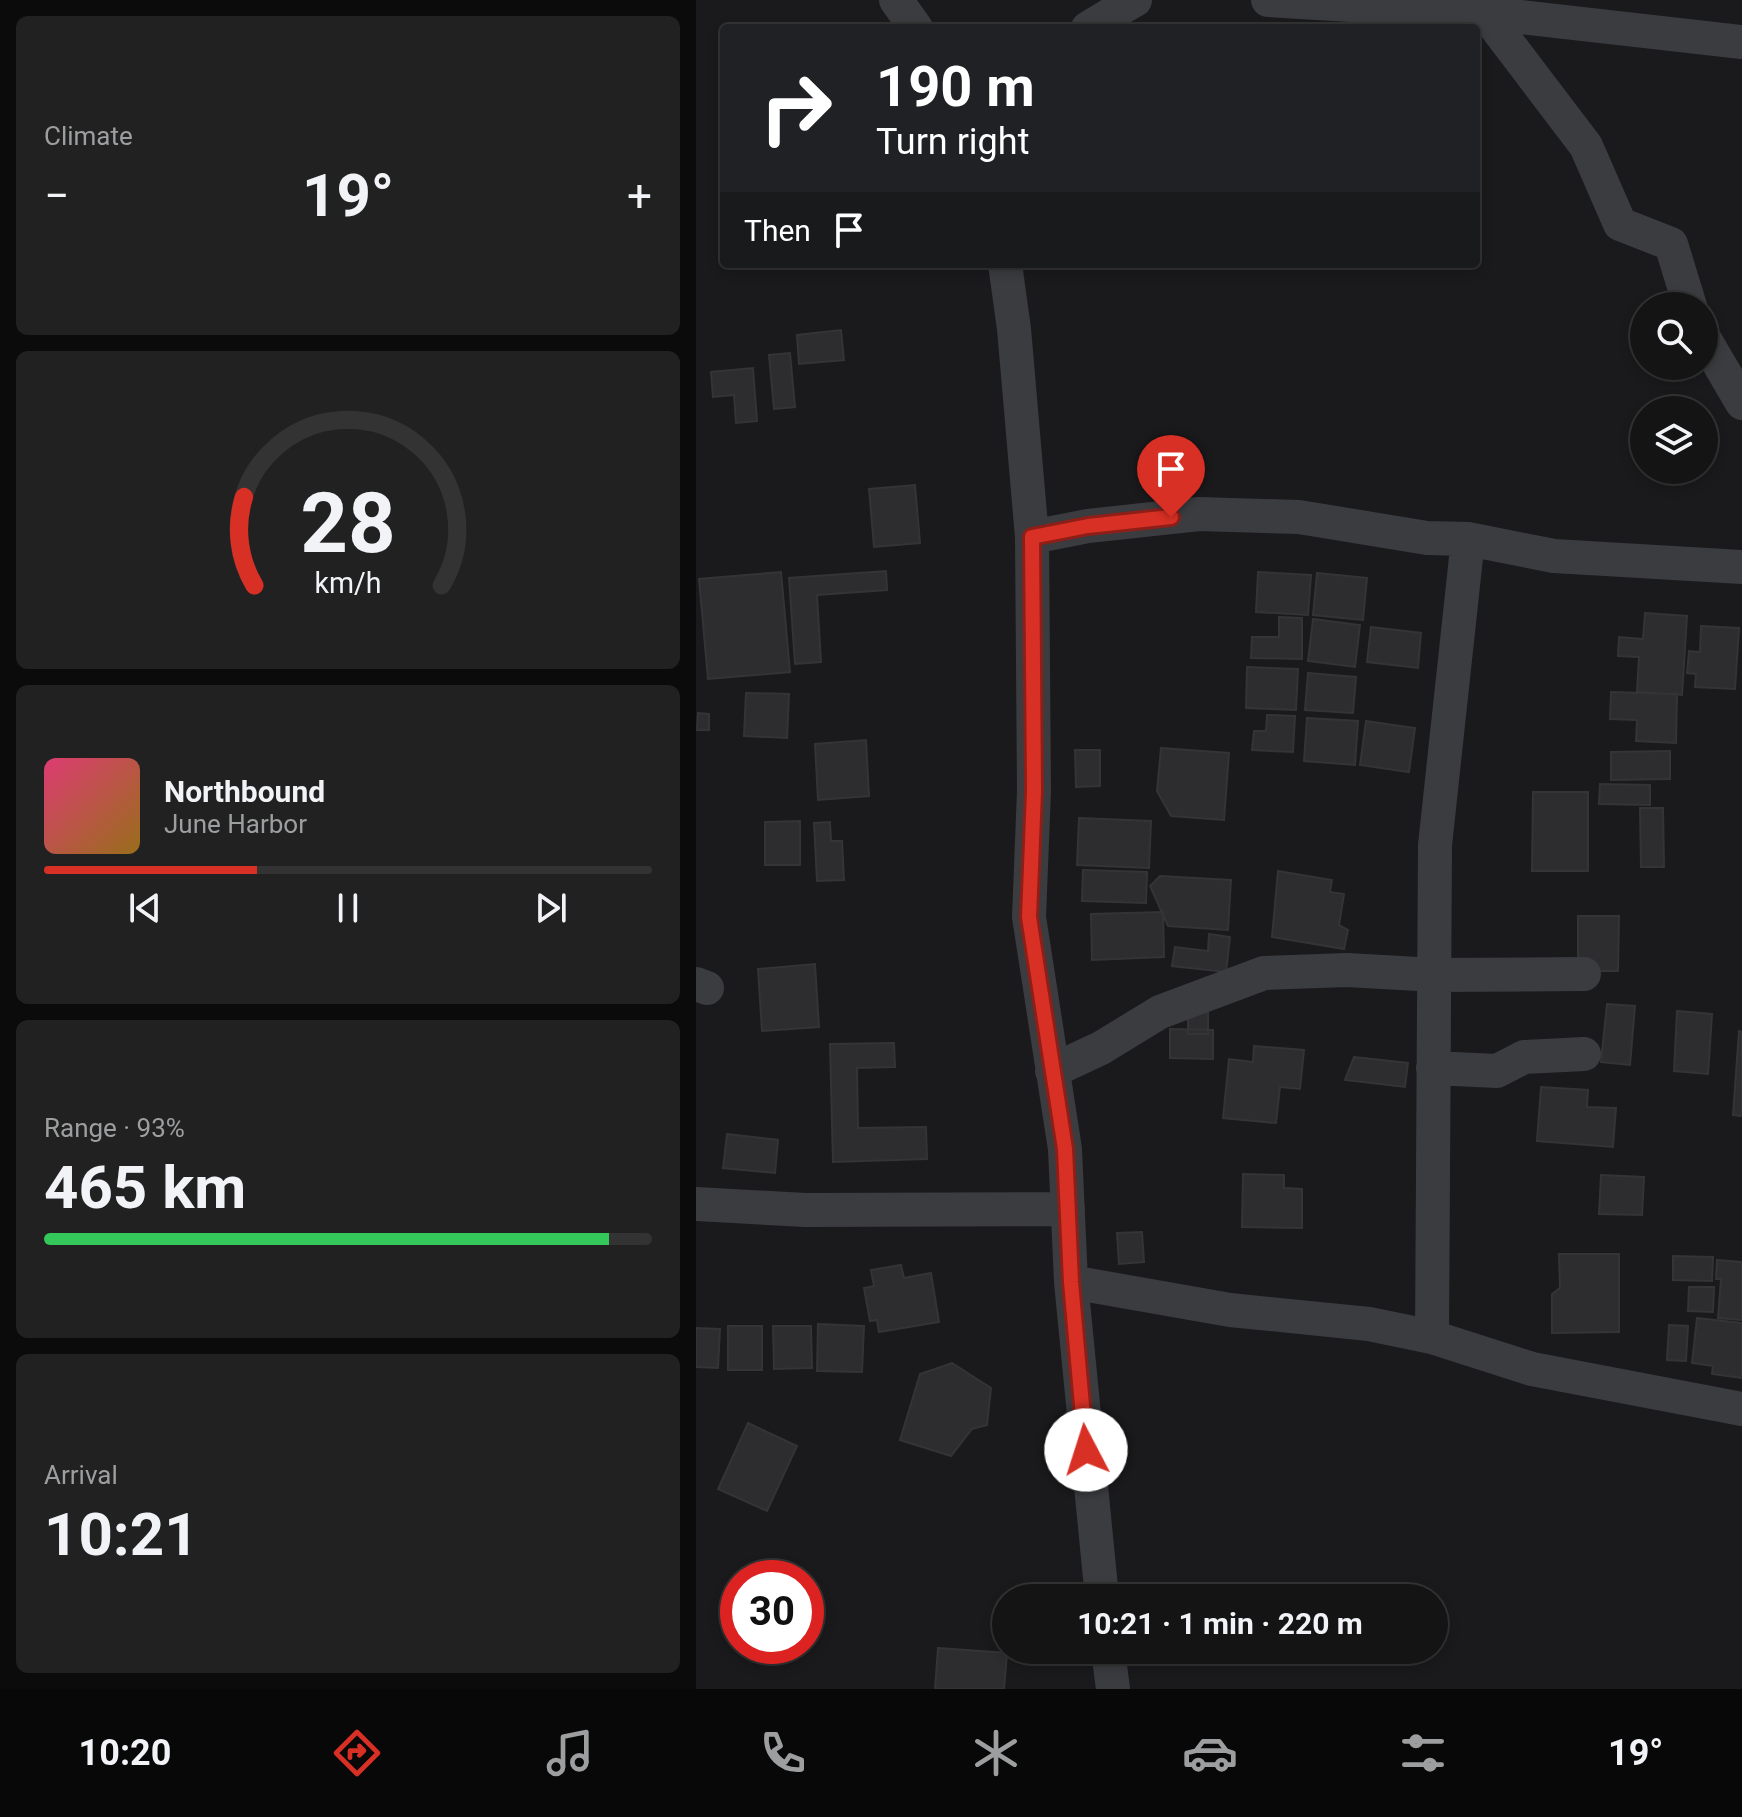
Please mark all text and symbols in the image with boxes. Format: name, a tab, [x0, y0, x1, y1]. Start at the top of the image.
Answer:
text: 190 m	[876, 54, 1035, 120]
icon: right	[744, 56, 848, 160]
text: Climate	[44, 121, 133, 151]
text: Turn right	[876, 121, 1029, 163]
text: 19°	[302, 160, 394, 231]
text: −	[44, 170, 69, 222]
text: +	[627, 170, 652, 222]
icon: arrive	[827, 208, 871, 252]
text: Then	[744, 213, 811, 248]
map controls	[1630, 292, 1718, 484]
button: search	[1630, 292, 1718, 380]
button: layers	[1630, 396, 1718, 484]
pin	[1137, 435, 1205, 517]
icon: arrive	[1149, 447, 1193, 491]
text: 28	[300, 474, 396, 571]
text: km/h	[314, 566, 382, 600]
text: Northbound	[164, 774, 325, 809]
text: June Harbor	[164, 809, 307, 839]
icon: previous	[123, 886, 167, 930]
icon: pause	[326, 886, 370, 930]
icon: next	[529, 886, 573, 930]
text: Range · 93%	[44, 1113, 185, 1143]
text: 465 km	[44, 1152, 246, 1223]
position arrow	[1044, 1408, 1128, 1492]
text: Arrival	[44, 1460, 118, 1490]
text: 10:21	[44, 1499, 199, 1570]
speed limit sign: 30	[720, 1560, 824, 1664]
text: 10:21 · 1 min · 220 m	[1077, 1606, 1363, 1641]
icon: directions	[329, 1725, 385, 1781]
icon: music	[542, 1725, 598, 1781]
icon: phone	[755, 1725, 811, 1781]
icon: climate	[968, 1725, 1024, 1781]
icon: car	[1182, 1725, 1238, 1781]
icon: filters	[1395, 1725, 1451, 1781]
text: 10:20	[79, 1732, 171, 1774]
text: 19°	[1608, 1732, 1663, 1774]

